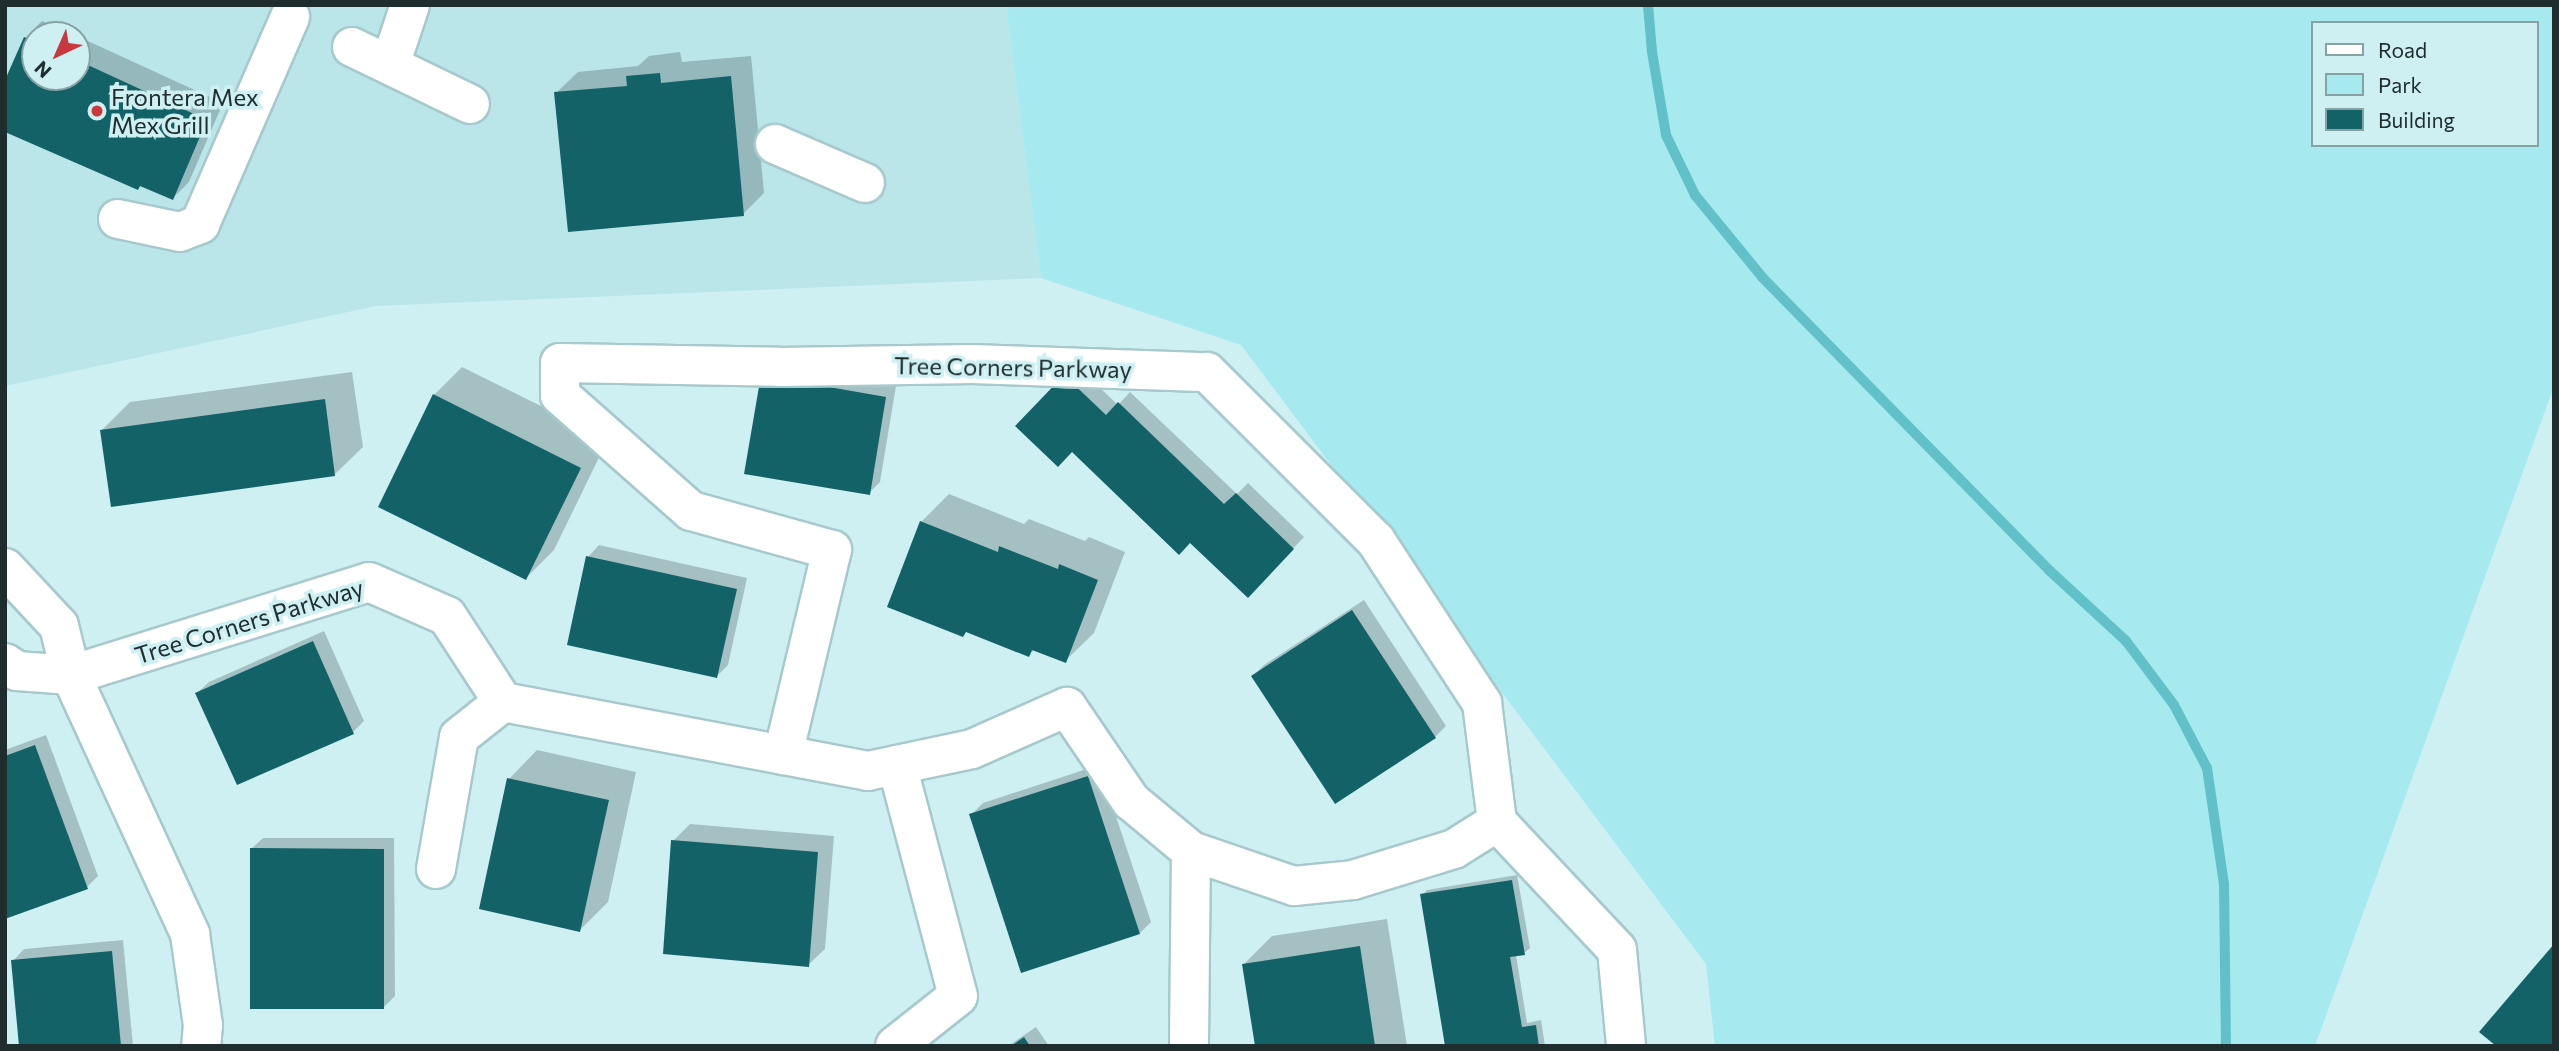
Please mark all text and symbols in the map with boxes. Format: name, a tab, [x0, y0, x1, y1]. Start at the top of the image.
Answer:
north arrow	[21, 21, 91, 91]
legend	[2310, 21, 2538, 147]
text: Road	[2378, 37, 2427, 62]
text: N	[29, 57, 56, 83]
text: Park	[2378, 72, 2422, 97]
place label: Frontera Mex Mex Grill	[111, 83, 259, 139]
marker: Frontera Mex Mex Grill	[89, 103, 105, 119]
text: Building	[2378, 107, 2455, 132]
street label: Tree Corners Parkway	[894, 351, 1132, 383]
street label: Tree Corners Parkway	[131, 572, 367, 670]

